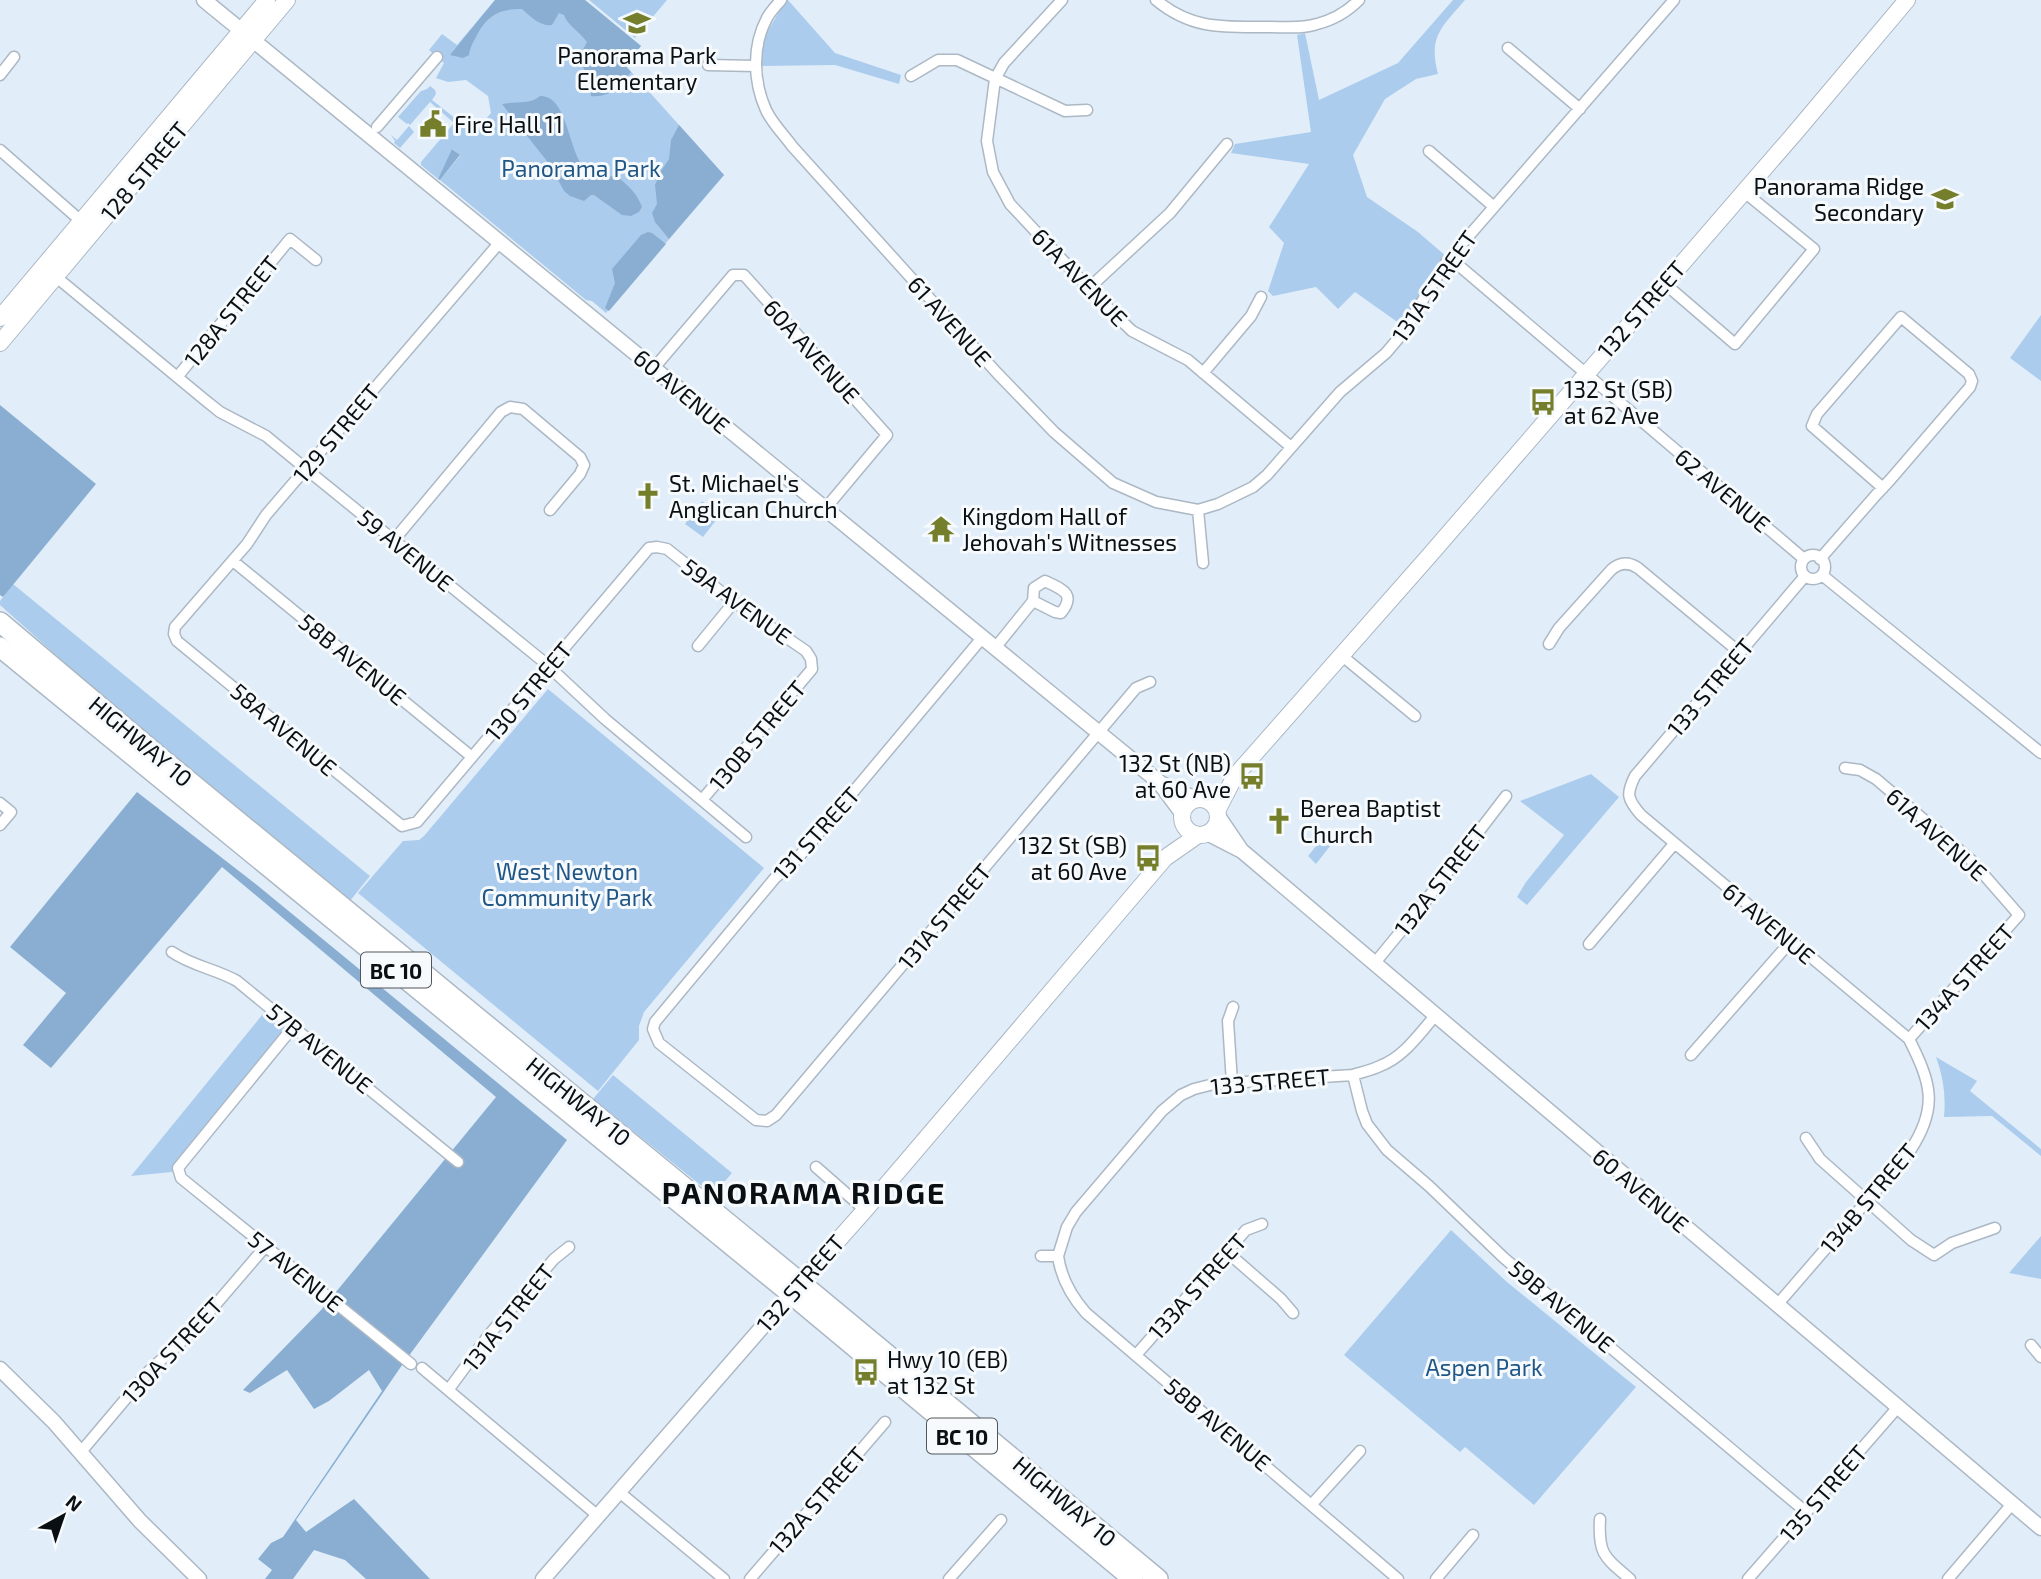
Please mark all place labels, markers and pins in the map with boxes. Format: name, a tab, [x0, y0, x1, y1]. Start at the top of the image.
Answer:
school or university icon: Panorama Park Elementary	[622, 8, 652, 38]
place label: Panorama Park Elementary	[557, 41, 717, 95]
public building icon: Fire Hall 11	[418, 109, 448, 139]
place label: Fire Hall 11	[454, 110, 563, 138]
place label: Panorama Ridge Secondary	[1754, 172, 1924, 226]
school or university icon: Panorama Ridge Secondary	[1930, 184, 1960, 214]
place label: 132 St (SB) at 62 Ave	[1564, 375, 1673, 429]
bus stop icon: 132 St (SB) at 62 Ave	[1528, 387, 1558, 417]
place label: St. Michael's Anglican Church	[669, 469, 838, 523]
church icon: St. Michael's Anglican Church	[633, 481, 663, 511]
place label: Kingdom Hall of Jehovah's Witnesses	[962, 502, 1177, 556]
temple icon: Kingdom Hall of Jehovah's Witnesses	[926, 514, 956, 544]
place label: 132 St (NB) at 60 Ave	[1119, 749, 1231, 803]
bus stop icon: 132 St (NB) at 60 Ave	[1237, 761, 1267, 791]
place label: Berea Baptist Church	[1300, 794, 1441, 848]
church icon: Berea Baptist Church	[1264, 806, 1294, 836]
place label: 132 St (SB) at 60 Ave	[1018, 831, 1127, 885]
bus stop icon: 132 St (SB) at 60 Ave	[1133, 843, 1163, 873]
place label: Hwy 10 (EB) at 132 St	[887, 1345, 1008, 1399]
bus stop icon: Hwy 10 (EB) at 132 St	[851, 1357, 881, 1387]

